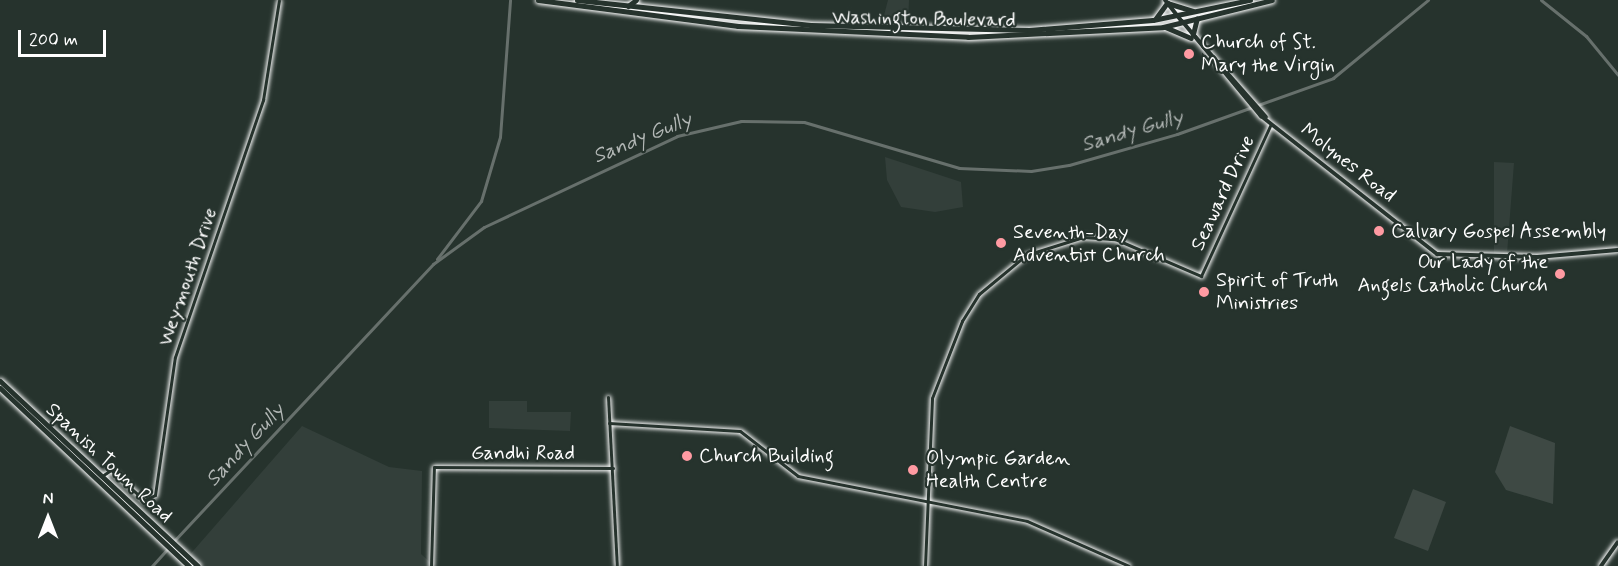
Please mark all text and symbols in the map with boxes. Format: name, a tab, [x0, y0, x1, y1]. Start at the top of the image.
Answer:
street label: Washington Boulevard	[834, 5, 1014, 33]
scale bar	[21, 18, 110, 56]
text: 200 m	[29, 28, 78, 52]
place label: Church of St. Mary the Virgin	[1201, 30, 1334, 77]
marker: Church of St. Mary the Virgin	[1182, 47, 1196, 61]
water label: Sandy Gully	[1079, 105, 1185, 157]
water label: Sandy Gully	[589, 107, 695, 169]
street label: Molynes Road	[1296, 119, 1400, 207]
street label: Seaward Drive	[1186, 132, 1260, 254]
street label: Weymouth Drive	[153, 205, 223, 349]
place label: Calvary Gospel Assembly	[1391, 219, 1606, 243]
place label: Seventh-Day Adventist Church	[1013, 220, 1165, 267]
marker: Calvary Gospel Assembly	[1372, 224, 1386, 238]
marker: Seventh-Day Adventist Church	[994, 236, 1008, 250]
place label: Our Lady of the Angels Catholic Church	[1350, 250, 1548, 297]
marker: Our Lady of the Angels Catholic Church	[1553, 267, 1567, 281]
place label: Spirit of Truth Ministries	[1216, 268, 1337, 315]
marker: Spirit of Truth Ministries	[1197, 285, 1211, 299]
street label: Spanish Town Road	[41, 398, 177, 528]
water label: Sandy Gully	[201, 399, 289, 491]
street label: Gandhi Road	[471, 441, 575, 465]
place label: Church Building	[699, 444, 834, 468]
place label: Olympic Garden Health Centre	[926, 446, 1064, 493]
marker: Church Building	[680, 449, 694, 463]
marker: Olympic Garden Health Centre	[904, 461, 922, 479]
north arrow	[18, 488, 78, 548]
text: N	[43, 489, 53, 510]

